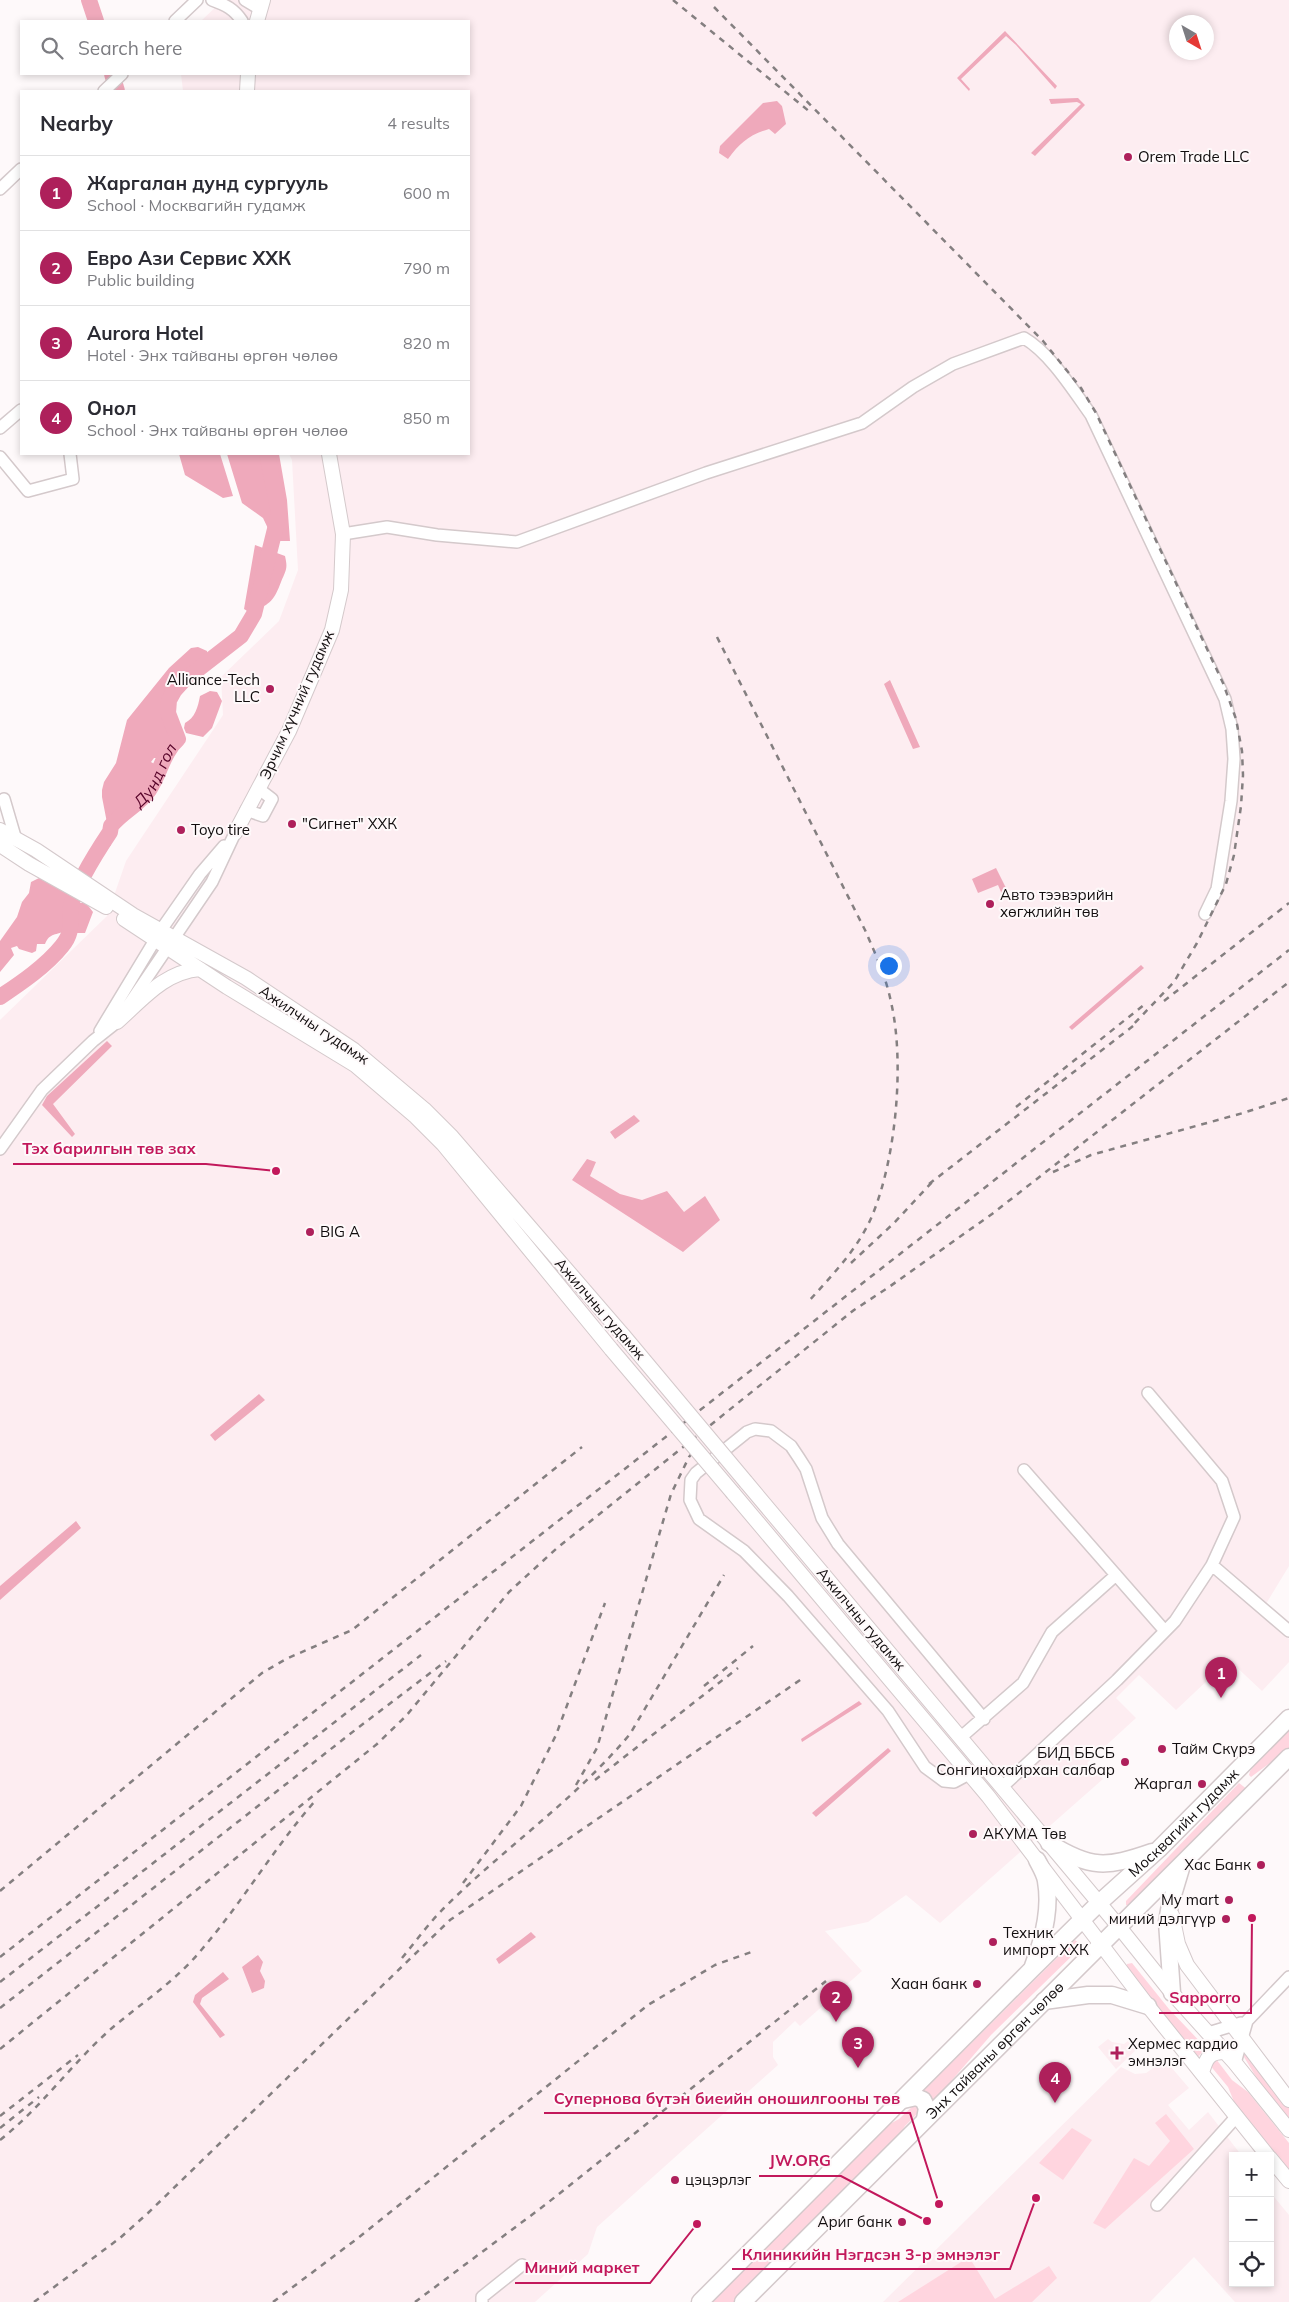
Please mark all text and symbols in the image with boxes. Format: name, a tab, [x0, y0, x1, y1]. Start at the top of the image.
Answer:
north arrow	[1169, 15, 1214, 60]
search box	[20, 20, 470, 75]
icon: search	[38, 34, 66, 62]
text: Search here	[78, 36, 182, 60]
text: Nearby	[40, 110, 113, 136]
text: 4 results	[387, 113, 450, 133]
place label: Orem Trade LLC	[1138, 147, 1250, 166]
marker: Orem Trade LLC	[1122, 151, 1134, 163]
text: Жаргалан дунд сургууль	[87, 171, 328, 195]
text: 1	[51, 183, 61, 203]
text: 600 m	[403, 183, 450, 203]
text: School · Москвагийн гудамж	[87, 195, 305, 215]
text: Евро Ази Сервис ХХК	[87, 246, 291, 270]
text: 2	[51, 258, 61, 278]
text: 790 m	[403, 258, 450, 278]
text: Public building	[87, 270, 195, 290]
text: Aurora Hotel	[87, 321, 204, 345]
text: 3	[51, 333, 61, 353]
text: 820 m	[403, 333, 450, 353]
text: Hotel · Энх тайваны өргөн чөлөө	[87, 345, 338, 365]
text: Онол	[87, 396, 137, 420]
text: 4	[51, 408, 61, 428]
text: 850 m	[403, 408, 450, 428]
text: School · Энх тайваны өргөн чөлөө	[87, 420, 348, 440]
street label: Эрчим хүчний гудамж	[255, 626, 338, 782]
place label: Alliance-Tech LLC	[167, 670, 260, 706]
marker: Alliance-Tech LLC	[264, 683, 276, 695]
water label: Дунд гол	[128, 739, 181, 812]
place label: "Сигнет" ХХК	[302, 814, 397, 833]
marker: "Сигнет" ХХК	[286, 818, 298, 830]
place label: Toyo tire	[191, 820, 250, 839]
marker: Toyo tire	[175, 824, 187, 836]
place label: Авто тээвэрийн хөгжлийн төв	[1000, 885, 1114, 921]
marker: Авто тээвэрийн хөгжлийн төв	[984, 898, 996, 910]
your location	[876, 953, 902, 979]
street label: Ажилчны гудамж	[256, 981, 374, 1069]
callout: Тэх барилгын төв зах	[13, 1133, 206, 1164]
text: Тэх барилгын төв зах	[22, 1138, 197, 1158]
place label: BIG A	[320, 1222, 360, 1241]
marker: BIG A	[304, 1226, 316, 1238]
street label: Ажилчны гудамж	[551, 1254, 650, 1364]
street label: Ажилчны гудамж	[813, 1563, 911, 1675]
pin: 1	[1205, 1657, 1237, 1698]
place label: Тайм Скүрэ	[1172, 1739, 1256, 1758]
place label: БИД ББСБ Сонгинохайрхан салбар	[936, 1743, 1115, 1779]
marker: Тайм Скүрэ	[1156, 1743, 1168, 1755]
marker: БИД ББСБ Сонгинохайрхан салбар	[1119, 1756, 1131, 1768]
street label: Москвагийн гудамж	[1124, 1763, 1243, 1881]
place label: Жаргал	[1134, 1774, 1192, 1793]
marker: Жаргал	[1196, 1778, 1208, 1790]
place label: АКУМА Төв	[983, 1824, 1067, 1843]
marker: АКУМА Төв	[967, 1828, 979, 1840]
place label: Хас Банк	[1184, 1855, 1252, 1874]
marker: Хас Банк	[1255, 1859, 1267, 1871]
place label: My mart	[1161, 1890, 1219, 1909]
marker: My mart	[1223, 1894, 1235, 1906]
place label: миний дэлгүүр	[1109, 1909, 1216, 1928]
marker: миний дэлгүүр	[1220, 1913, 1232, 1925]
place label: Техник импорт ХХК	[1003, 1923, 1089, 1959]
marker: Техник импорт ХХК	[987, 1936, 999, 1948]
place label: Хаан банк	[891, 1974, 968, 1993]
street label: Энх тайваны өргөн чөлөө	[922, 1977, 1068, 2123]
marker: Хаан банк	[971, 1978, 983, 1990]
pin: 2	[820, 1981, 852, 2022]
callout: Sapporro	[1159, 1982, 1251, 2013]
text: Sapporro	[1169, 1987, 1241, 2007]
pin: 3	[842, 2027, 874, 2068]
place label: Хермес кардио эмнэлэг	[1128, 2034, 1238, 2070]
marker: Хермес кардио эмнэлэг	[1110, 2046, 1124, 2060]
pin: 4	[1039, 2062, 1071, 2103]
callout: Супернова бүтэн биеийн оношилгооны төв	[544, 2082, 910, 2113]
text: Супернова бүтэн биеийн оношилгооны төв	[554, 2088, 900, 2108]
callout: JW.ORG	[759, 2145, 841, 2176]
text: JW.ORG	[769, 2150, 831, 2170]
map controls	[1229, 2152, 1274, 2287]
button: +	[1229, 2152, 1274, 2197]
place label: цэцэрлэг	[685, 2170, 752, 2189]
marker: цэцэрлэг	[669, 2174, 681, 2186]
button: −	[1229, 2197, 1274, 2242]
place label: Ариг банк	[817, 2212, 893, 2231]
marker: Ариг банк	[896, 2216, 908, 2228]
callout: Клиникийн Нэгдсэн 3-р эмнэлэг	[732, 2238, 1010, 2269]
button: locate	[1229, 2242, 1274, 2287]
text: Клиникийн Нэгдсэн 3-р эмнэлэг	[742, 2244, 1001, 2264]
callout: Миний маркет	[515, 2252, 650, 2283]
text: Миний маркет	[524, 2257, 640, 2277]

